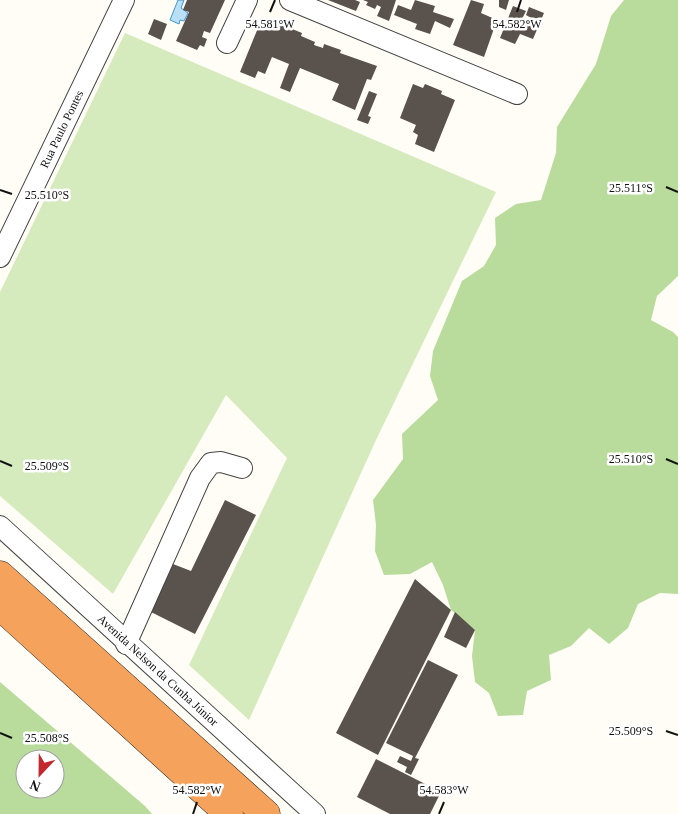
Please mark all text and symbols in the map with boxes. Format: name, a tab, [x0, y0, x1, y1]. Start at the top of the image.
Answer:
text: 54.581°W	[245, 17, 295, 31]
text: 54.582°W	[492, 17, 542, 31]
street label: Rua Paulo Pontes	[37, 88, 87, 170]
text: 25.511°S	[609, 181, 653, 195]
text: 25.510°S	[25, 188, 69, 202]
text: 25.510°S	[609, 452, 653, 466]
text: 25.509°S	[25, 459, 69, 473]
street label: Avenida Nelson da Cunha Júnior	[95, 612, 221, 729]
text: 25.509°S	[609, 724, 653, 738]
text: 25.508°S	[25, 731, 69, 745]
north arrow	[15, 749, 65, 799]
text: N	[28, 777, 43, 794]
text: 54.582°W	[172, 783, 222, 797]
text: 54.583°W	[419, 783, 469, 797]

